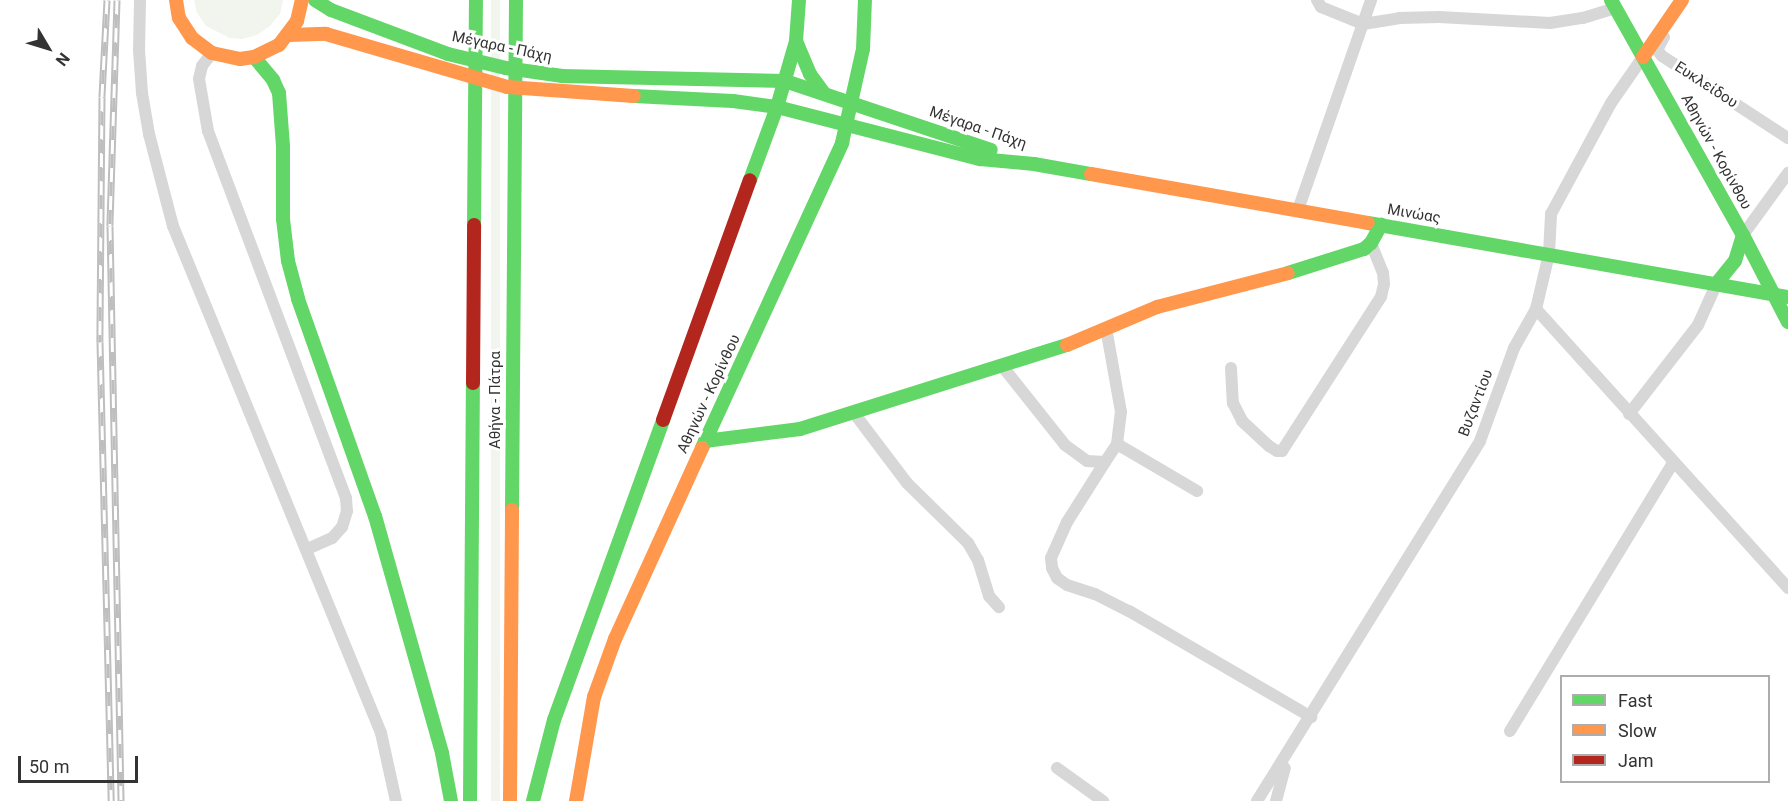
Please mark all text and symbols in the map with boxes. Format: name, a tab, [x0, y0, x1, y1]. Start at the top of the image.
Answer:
north arrow	[18, 18, 78, 78]
street label: Μέγαρα - Πάχη	[450, 28, 554, 66]
text: N	[52, 49, 74, 70]
street label: Ευκλείδου	[1671, 58, 1741, 112]
street label: Αθηνών - Κορίνθου	[1677, 91, 1755, 213]
street label: Μέγαρα - Πάχη	[927, 103, 1029, 153]
street label: Μινώας	[1386, 200, 1442, 228]
street label: Αθηνών - Κορίνθου	[674, 332, 744, 456]
street label: Αθήνα - Πάτρα	[487, 351, 505, 449]
street label: Βυζαντίου	[1455, 367, 1497, 439]
legend	[1560, 675, 1770, 783]
text: Fast	[1618, 690, 1653, 711]
text: Slow	[1618, 720, 1657, 741]
scale bar	[21, 744, 141, 782]
text: Jam	[1618, 750, 1654, 771]
text: 50 m	[29, 756, 69, 777]

